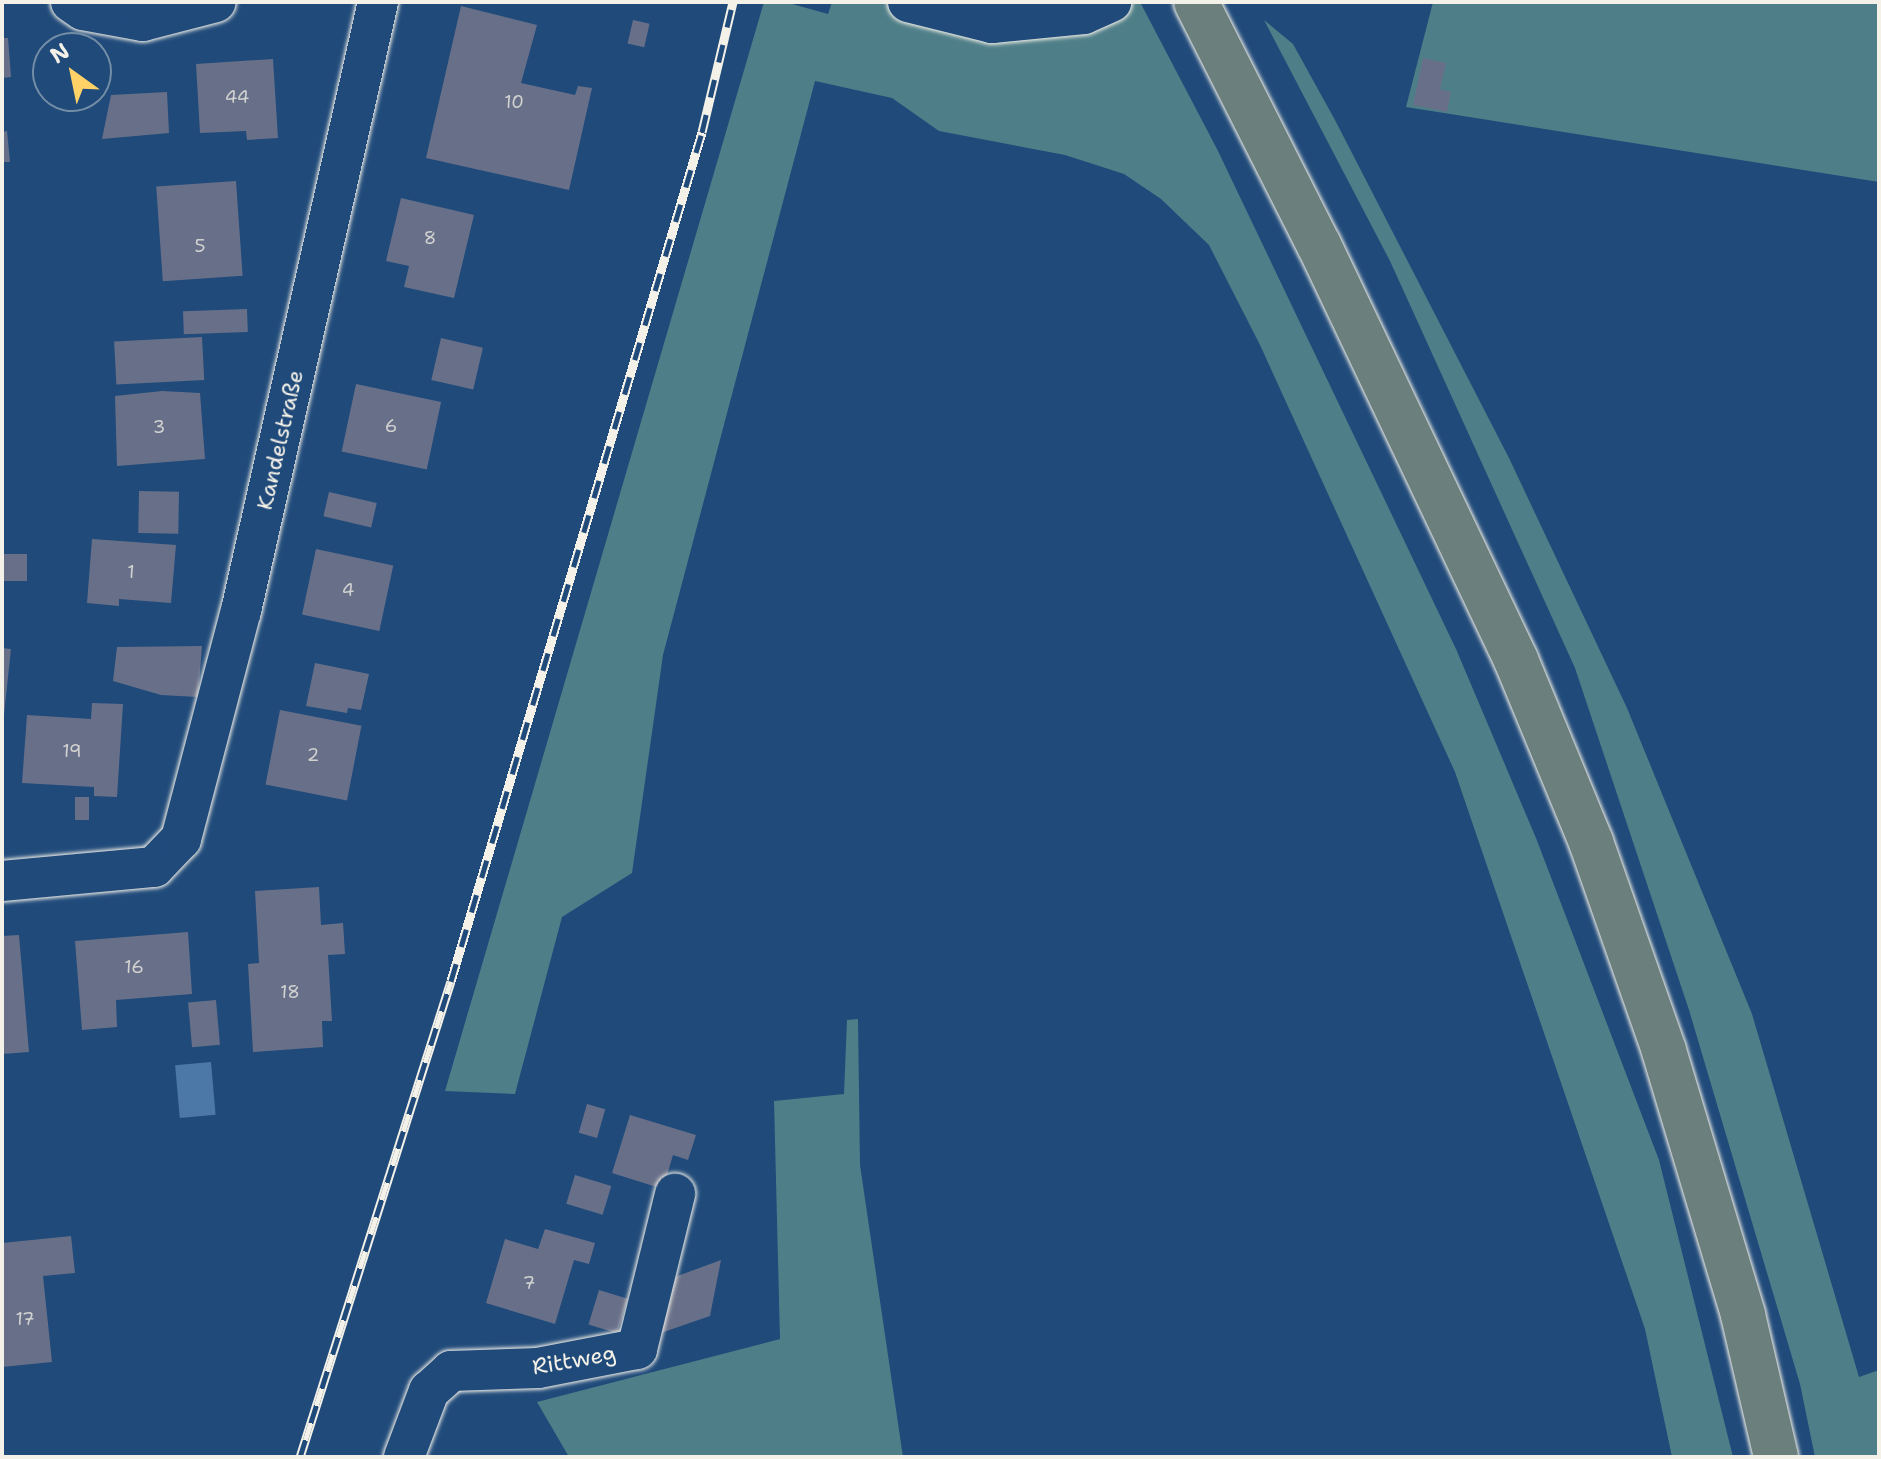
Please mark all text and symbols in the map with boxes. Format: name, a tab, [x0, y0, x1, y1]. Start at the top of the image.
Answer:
north arrow	[32, 32, 112, 112]
text: N	[45, 36, 75, 70]
house number: 44	[225, 86, 249, 108]
house number: 10	[504, 91, 524, 113]
house number: 8	[424, 227, 436, 249]
house number: 5	[194, 235, 206, 257]
street label: Kandelstraße	[251, 367, 309, 513]
house number: 6	[385, 415, 397, 437]
house number: 3	[153, 416, 165, 438]
house number: 1	[127, 561, 135, 583]
house number: 4	[342, 579, 354, 601]
house number: 19	[62, 740, 82, 762]
house number: 2	[307, 744, 319, 766]
house number: 16	[124, 956, 144, 978]
house number: 18	[280, 981, 300, 1003]
house number: 7	[523, 1272, 535, 1294]
house number: 17	[15, 1308, 35, 1330]
street label: Rittweg	[530, 1340, 618, 1380]

